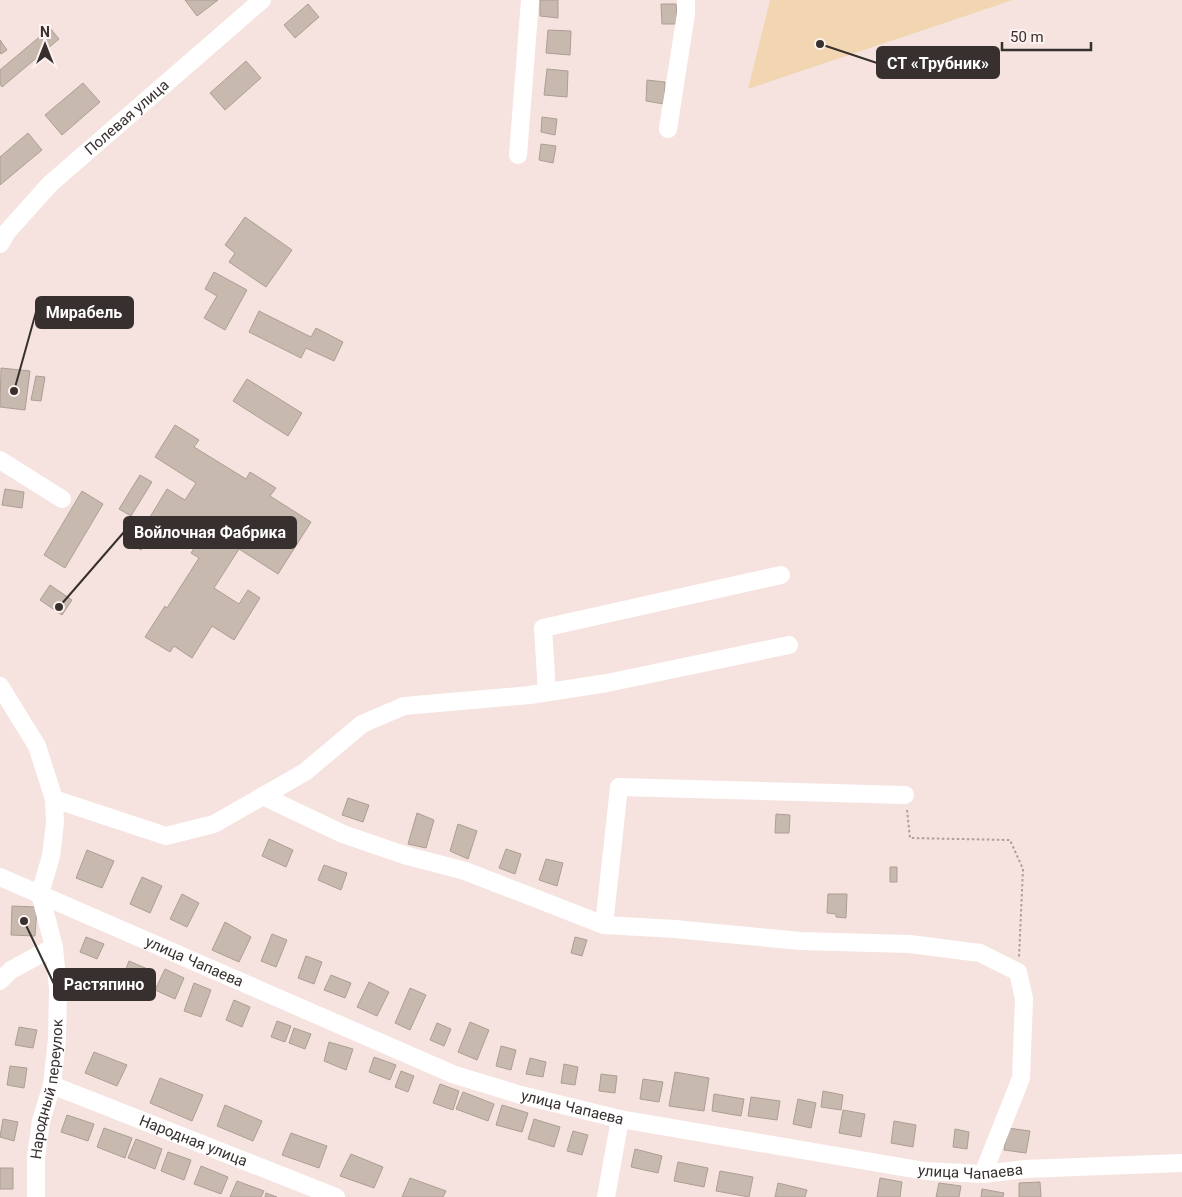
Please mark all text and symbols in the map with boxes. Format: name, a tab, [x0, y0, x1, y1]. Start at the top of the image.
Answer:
north arrow	[20, 20, 70, 70]
scale bar	[1002, 20, 1091, 52]
text: N	[40, 24, 50, 40]
text: 50 m	[1010, 28, 1044, 46]
callout: СТ «Трубник»	[877, 47, 999, 78]
text: СТ «Трубник»	[887, 54, 989, 73]
street label: Полевая улица	[81, 76, 173, 159]
callout: Мирабель	[36, 297, 133, 328]
text: Мирабель	[46, 303, 122, 322]
callout: Войлочная Фабрика	[124, 517, 296, 548]
text: Войлочная Фабрика	[134, 523, 286, 542]
street label: улица Чапаева	[143, 932, 246, 991]
callout: Растяпино	[54, 969, 155, 1000]
text: Растяпино	[64, 975, 144, 994]
street label: Народный переулок	[27, 1019, 66, 1160]
street label: улица Чапаева	[519, 1086, 625, 1129]
street label: Народная улица	[137, 1111, 250, 1170]
street label: улица Чапаева	[917, 1160, 1024, 1183]

